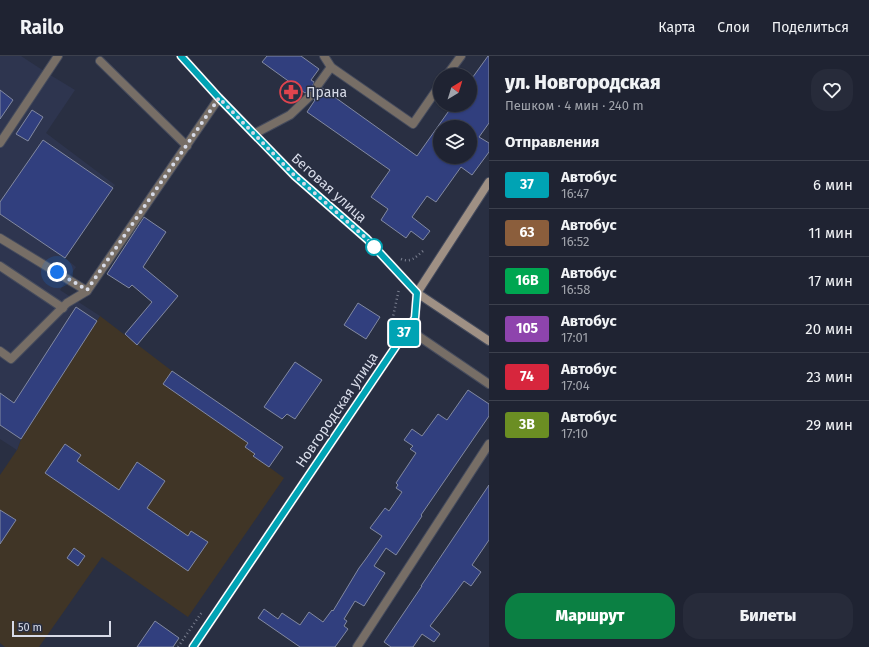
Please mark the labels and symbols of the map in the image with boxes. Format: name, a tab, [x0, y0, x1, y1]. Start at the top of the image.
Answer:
north arrow	[433, 68, 477, 112]
pharmacy icon: Прана	[278, 79, 304, 105]
place label: Прана	[306, 84, 347, 101]
street label: Беговая улица	[288, 150, 370, 226]
unlabelled marker	[365, 238, 383, 256]
your location	[47, 262, 67, 282]
line badge: 37	[386, 320, 422, 346]
street label: Новгородская улица	[292, 349, 382, 471]
scale bar	[12, 619, 111, 638]

